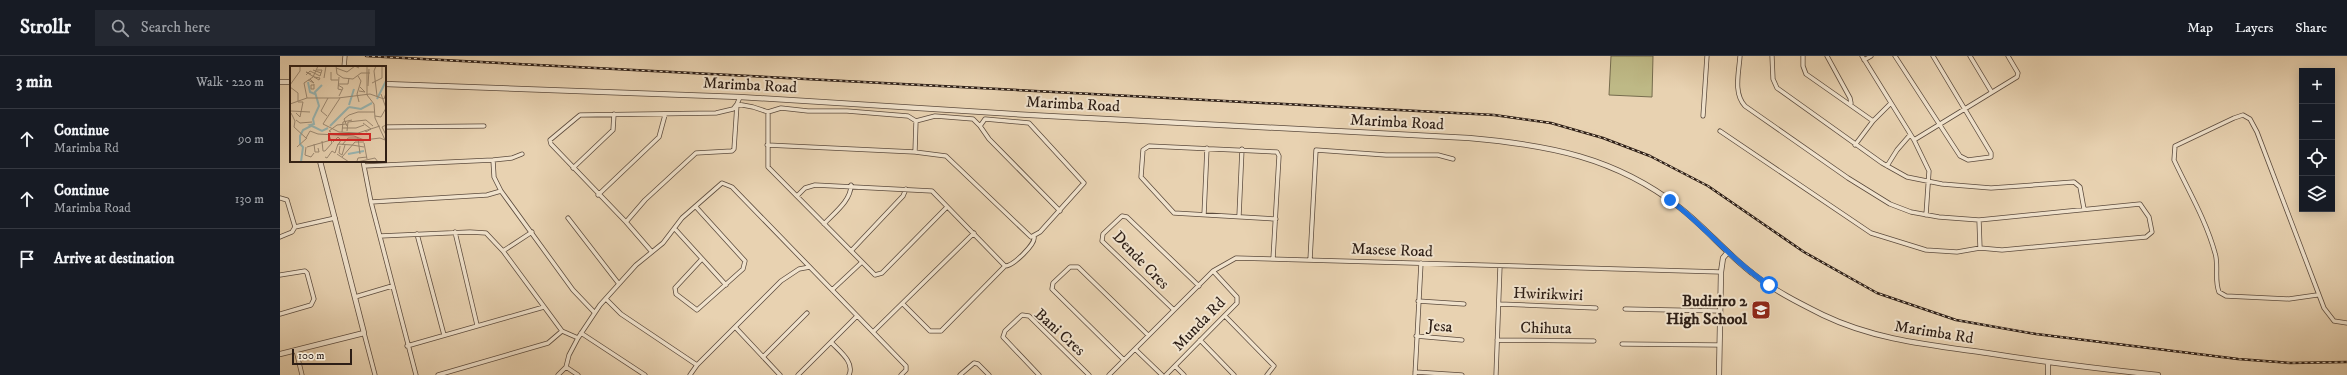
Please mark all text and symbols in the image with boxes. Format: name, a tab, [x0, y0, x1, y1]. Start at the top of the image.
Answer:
search box	[95, 10, 375, 46]
text: Strollr	[20, 16, 71, 39]
icon: search	[109, 17, 131, 39]
text: Search here	[141, 18, 210, 37]
text: Map	[2187, 19, 2213, 37]
text: Layers	[2235, 19, 2273, 37]
text: Share	[2295, 19, 2327, 37]
inset map	[290, 66, 386, 162]
map controls	[2299, 68, 2335, 212]
button: +	[2299, 68, 2335, 104]
text: 3 min	[16, 71, 52, 93]
street label: Marimba Road	[702, 73, 798, 97]
text: Walk · 220 m	[196, 74, 264, 90]
street label: Marimba Road	[1025, 92, 1121, 116]
button: −	[2299, 104, 2335, 140]
street label: Marimba Road	[1349, 110, 1445, 134]
text: Continue	[54, 121, 109, 140]
icon: ahead	[16, 128, 38, 150]
text: 90 m	[238, 131, 264, 147]
text: Marimba Rd	[54, 140, 119, 156]
button: locate	[2299, 140, 2335, 176]
button: layers	[2299, 176, 2335, 212]
text: Continue	[54, 181, 109, 200]
icon: ahead	[16, 188, 38, 210]
text: 130 m	[235, 191, 264, 207]
route end	[1661, 191, 1679, 209]
text: Marimba Road	[54, 200, 131, 216]
street label: Dende Cres	[1108, 227, 1174, 293]
street label: Masese Road	[1351, 239, 1433, 261]
icon: arrive	[16, 248, 38, 270]
text: Arrive at destination	[54, 249, 174, 268]
route start	[1760, 276, 1778, 294]
street label: Hwirikwiri	[1513, 283, 1583, 305]
place label: Budiriro 2 High School	[1666, 291, 1748, 329]
street label: Munda Rd	[1168, 293, 1230, 355]
school or university icon: Budiriro 2 High School	[1750, 299, 1772, 321]
street label: Bani Cres	[1031, 304, 1089, 360]
street label: Jesa	[1425, 315, 1453, 337]
street label: Marimba Rd	[1893, 316, 1975, 348]
street label: Chihuta	[1520, 318, 1572, 338]
scale bar	[292, 347, 352, 366]
text: 100 m	[298, 349, 324, 363]

